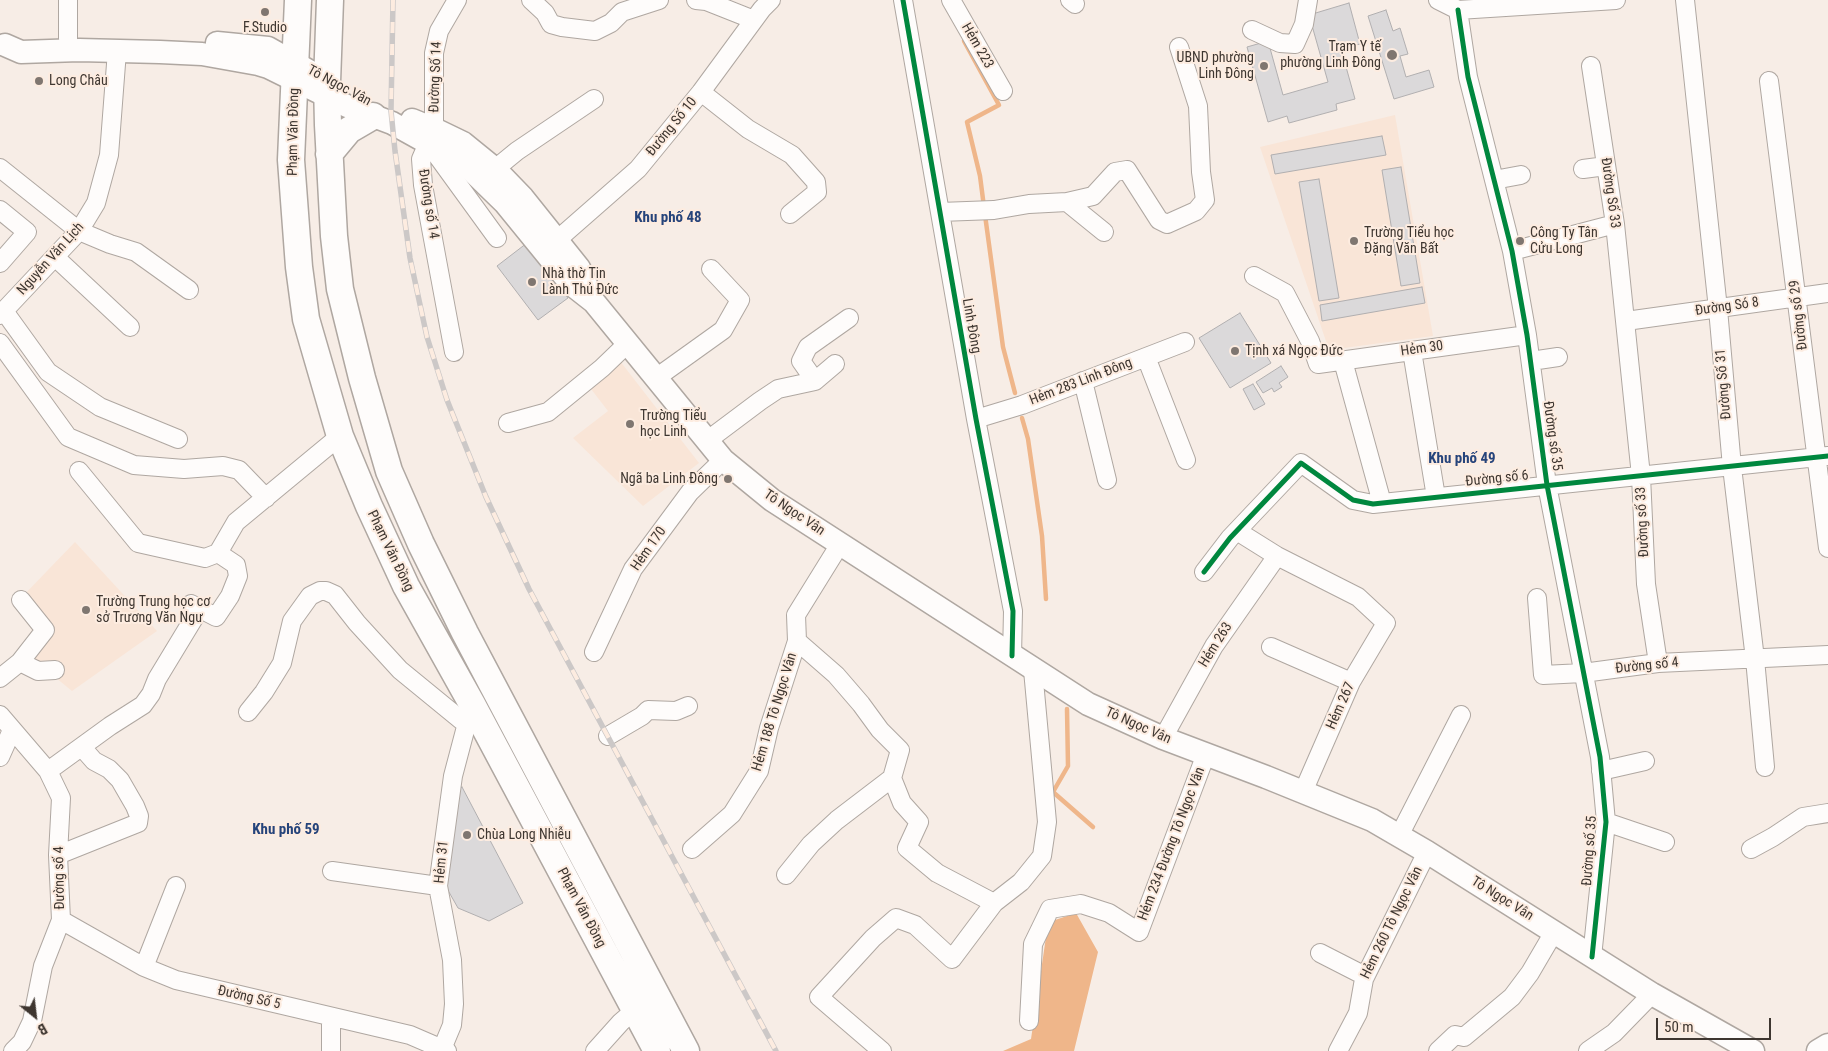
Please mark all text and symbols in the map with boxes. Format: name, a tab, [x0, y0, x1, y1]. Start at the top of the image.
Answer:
marker: F.Studio	[259, 6, 271, 18]
place label: F.Studio	[243, 20, 287, 36]
street label: Hẻm 223	[957, 20, 997, 72]
place label: Trạm Y tế phường Linh Đông	[1280, 39, 1381, 72]
street label: Đường Số 14	[426, 41, 446, 113]
marker: Trạm Y tế phường Linh Đông	[1385, 48, 1399, 62]
place label: UBND phường Linh Đông	[1177, 50, 1254, 82]
marker: UBND phường Linh Đông	[1258, 60, 1270, 72]
street label: Tô Ngọc Vân	[304, 62, 374, 110]
place label: Long Châu	[49, 73, 108, 89]
marker: Long Châu	[33, 75, 45, 87]
street label: Phạm Văn Đồng	[285, 88, 303, 176]
street label: Đường Số 10	[643, 94, 701, 160]
street label: Đường Số 33	[1597, 157, 1623, 229]
street label: Đường số 14	[414, 168, 442, 240]
district label: Khu phố 48	[634, 209, 702, 227]
street label: Nguyễn Văn Lịch	[14, 219, 88, 299]
place label: Trường Tiểu học Đặng Văn Bất	[1364, 225, 1454, 258]
place label: Công Ty Tân Cửu Long	[1530, 225, 1598, 258]
marker: Trường Tiểu học Đặng Văn Bất	[1348, 235, 1360, 247]
marker: Công Ty Tân Cửu Long	[1514, 235, 1526, 247]
place label: Nhà thờ Tin Lành Thủ Đức	[542, 266, 619, 298]
marker: Nhà thờ Tin Lành Thủ Đức	[526, 276, 538, 288]
street label: Đường số 29	[1786, 279, 1812, 351]
street label: Đường Só 8	[1694, 294, 1760, 320]
street label: Linh Đông	[958, 297, 984, 355]
street label: Hẻm 30	[1400, 338, 1444, 360]
place label: Tịnh xá Ngọc Đức	[1245, 343, 1343, 359]
marker: Tịnh xá Ngọc Đức	[1229, 345, 1241, 357]
street label: Đường Số 31	[1713, 348, 1735, 420]
street label: Hẻm 283 Linh Đông	[1027, 355, 1135, 409]
street label: Đường số 35	[1539, 400, 1565, 472]
place label: Trường Tiểu học Linh	[640, 408, 707, 441]
marker: Trường Tiểu học Linh	[624, 418, 636, 430]
district label: Khu phố 49	[1428, 450, 1496, 468]
street label: Đường số 6	[1465, 467, 1529, 491]
place label: Ngã ba Linh Đông	[620, 471, 718, 487]
marker: Ngã ba Linh Đông	[722, 473, 734, 485]
street label: Tô Ngọc Vân	[760, 486, 828, 540]
street label: Đường số 33	[1633, 486, 1653, 558]
street label: Phạm Văn Đồng	[363, 508, 417, 594]
street label: Hẻm 170	[628, 524, 670, 574]
place label: Trường Trung học cơ sở Trương Văn Ngư	[96, 594, 210, 626]
marker: Trường Trung học cơ sở Trương Văn Ngư	[80, 604, 92, 616]
street label: Hẻm 263	[1196, 619, 1236, 671]
street label: Hẻm 188 Tô Ngọc Vân	[749, 651, 801, 773]
street label: Đường số 4	[1615, 654, 1679, 678]
street label: Hẻm 267	[1323, 680, 1359, 732]
street label: Tô Ngọc Vân	[1103, 704, 1173, 748]
street label: Hẻm 234 Đường Tô Ngọc Vân	[1135, 765, 1209, 923]
street label: Đường số 35	[1579, 815, 1601, 887]
district label: Khu phố 59	[252, 821, 320, 839]
place label: Chùa Long Nhiễu	[477, 827, 571, 843]
marker: Chùa Long Nhiễu	[461, 829, 473, 841]
street label: Hẻm 31	[431, 840, 453, 884]
street label: Đường số 4	[51, 846, 69, 910]
street label: Hẻm 260 Tô Ngọc Vân	[1357, 864, 1427, 982]
street label: Phạm Văn Đồng	[553, 865, 609, 951]
street label: Tô Ngọc Vân	[1468, 873, 1536, 925]
street label: Đường Số 5	[216, 983, 282, 1013]
north arrow	[10, 991, 60, 1041]
scale bar	[1658, 1008, 1773, 1040]
text: 50 m	[1664, 1018, 1694, 1036]
text: B	[35, 1020, 50, 1038]

